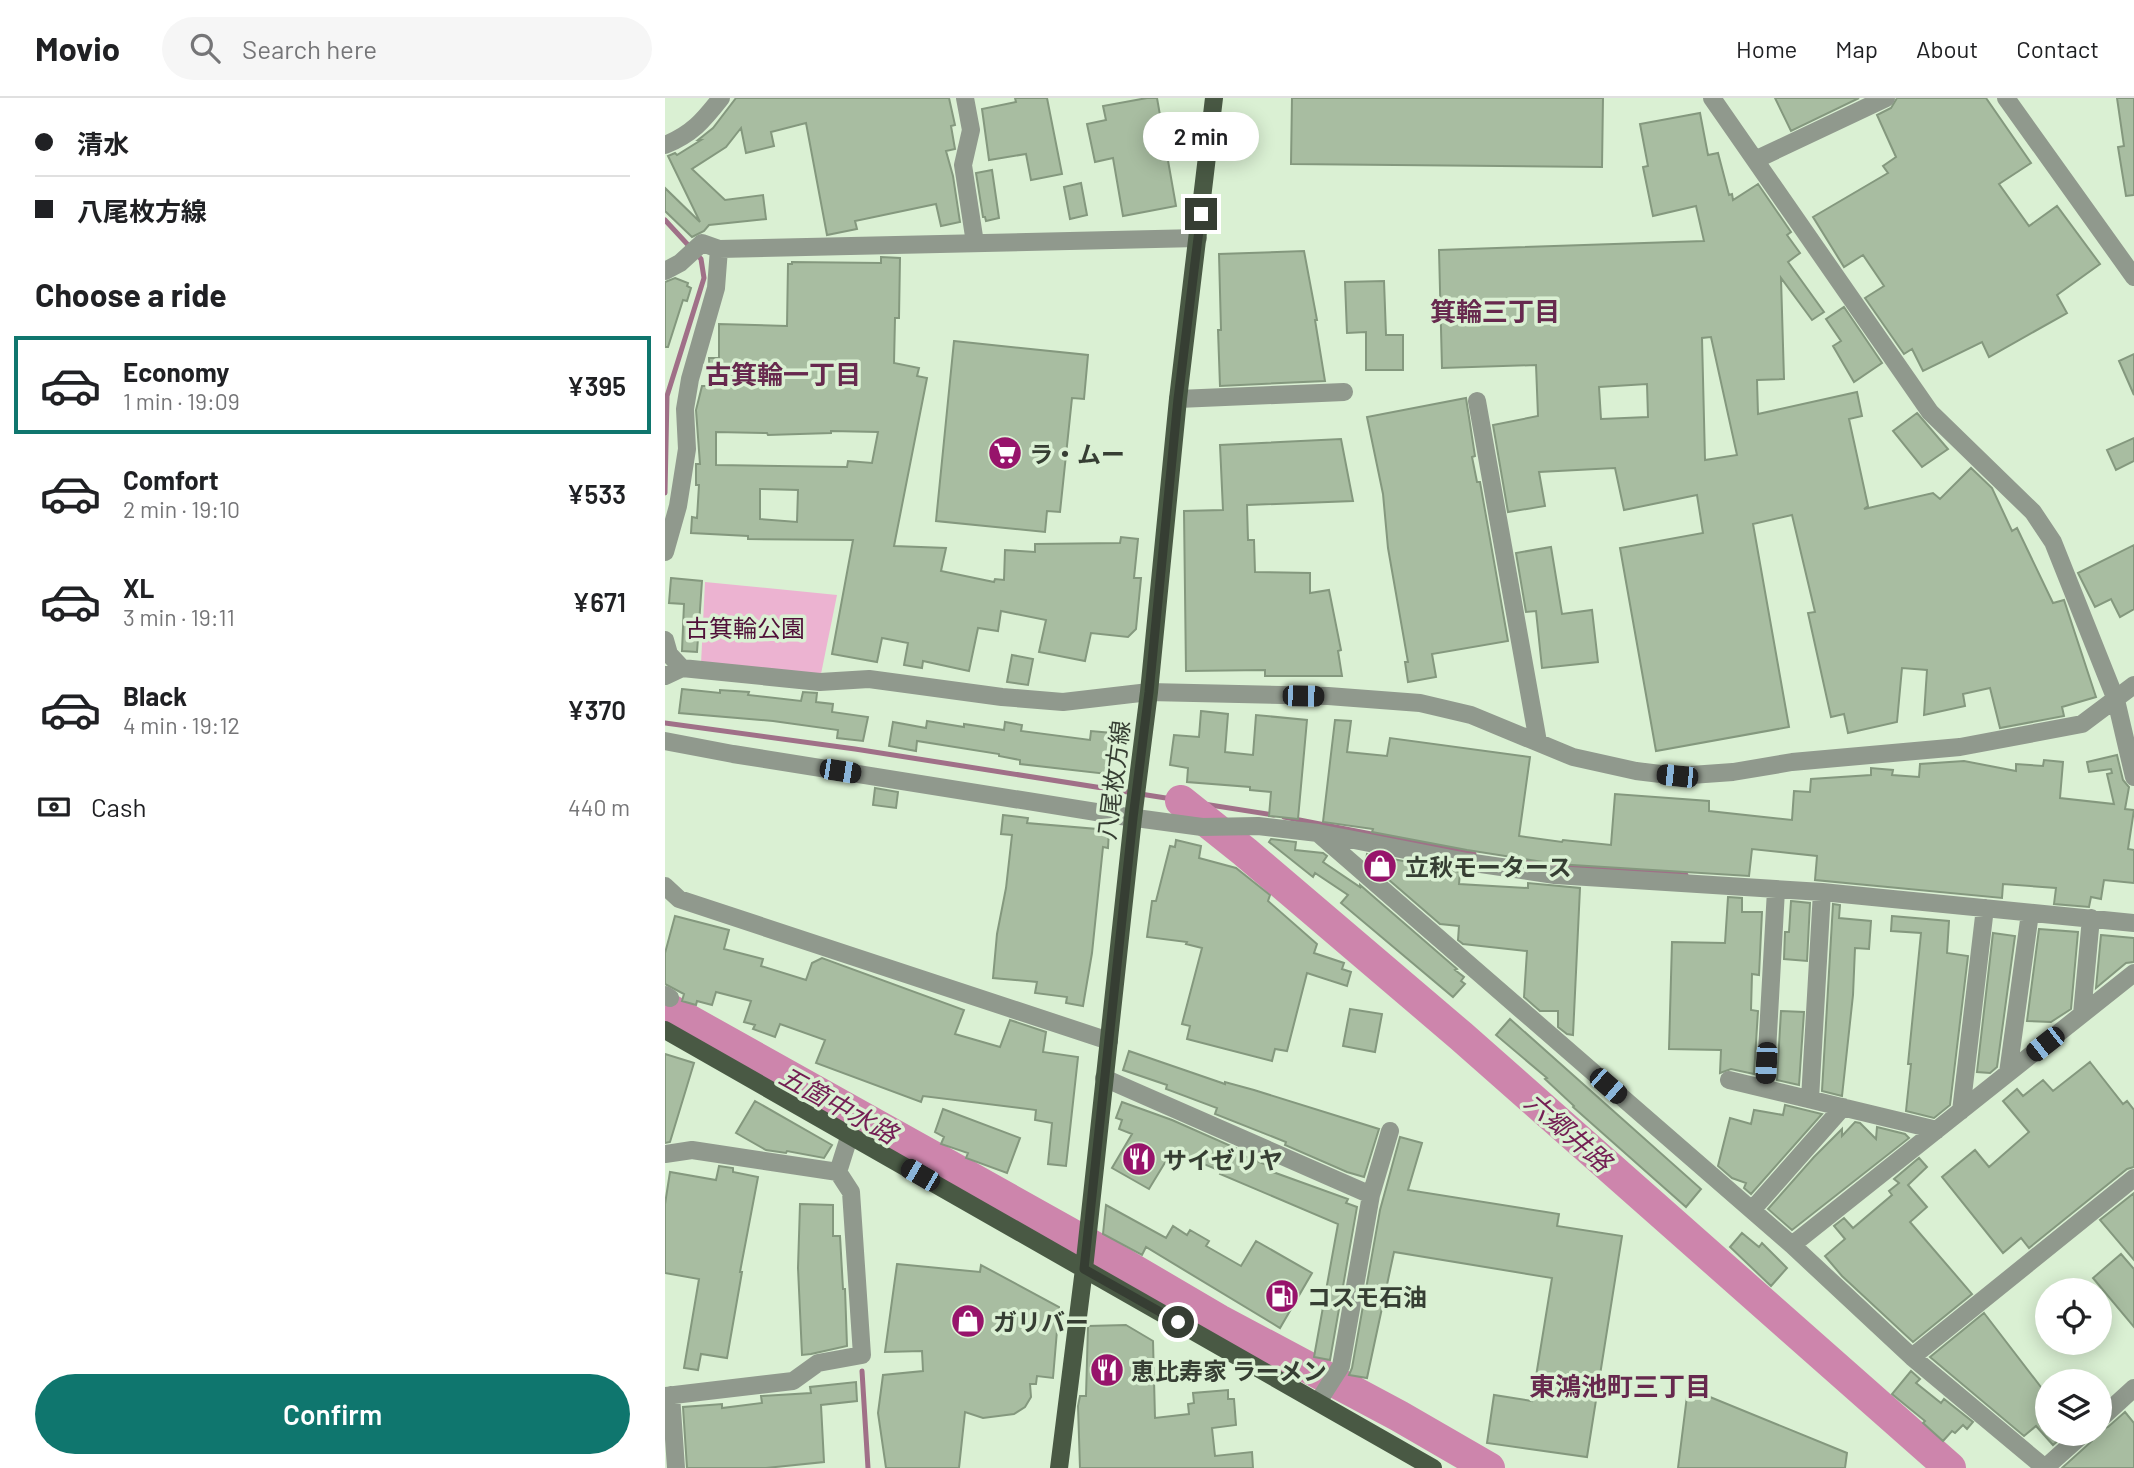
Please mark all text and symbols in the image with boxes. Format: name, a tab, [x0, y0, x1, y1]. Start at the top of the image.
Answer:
search box	[162, 17, 652, 80]
text: Movio	[35, 28, 120, 68]
icon: search	[186, 29, 224, 67]
text: Search here	[242, 33, 377, 64]
text: Home	[1736, 34, 1797, 63]
text: Map	[1835, 34, 1878, 63]
text: About	[1916, 34, 1978, 63]
text: Contact	[2016, 34, 2099, 63]
callout: 2 min	[1143, 113, 1259, 162]
text: 2 min	[1174, 122, 1228, 150]
text: 清水	[77, 128, 129, 159]
text: 八尾枚方線	[77, 195, 207, 226]
route end	[1185, 198, 1217, 230]
text: Choose a ride	[35, 275, 227, 313]
district label: 箕輪三丁目	[1430, 295, 1560, 326]
icon: car	[39, 354, 102, 417]
text: Economy	[123, 356, 229, 387]
district label: 古箕輪一丁目	[705, 358, 861, 389]
text: ¥395	[567, 370, 626, 401]
text: 1 min · 19:09	[123, 387, 240, 415]
supermarket icon: ラ・ムー	[986, 434, 1024, 472]
place label: ラ・ムー	[1029, 439, 1125, 468]
icon: car	[39, 462, 102, 525]
text: Comfort	[123, 464, 219, 495]
text: ¥533	[567, 478, 626, 509]
text: 2 min · 19:10	[123, 495, 240, 523]
icon: car	[39, 570, 102, 633]
text: XL	[123, 572, 154, 603]
text: ¥671	[572, 586, 626, 617]
text: 3 min · 19:11	[123, 603, 235, 631]
park label: 古箕輪公園	[685, 613, 805, 642]
icon: car	[39, 678, 102, 741]
text: Black	[123, 680, 187, 711]
car	[1282, 685, 1325, 707]
text: ¥370	[567, 694, 626, 725]
text: 4 min · 19:12	[123, 711, 240, 739]
street label: 八尾枚方線	[1091, 719, 1135, 841]
car	[818, 757, 863, 785]
car	[1656, 763, 1699, 789]
icon: cash	[35, 788, 73, 826]
text: Cash	[91, 791, 146, 822]
text: 440 m	[568, 793, 630, 821]
shop icon: 立秋モータース	[1361, 847, 1399, 885]
place label: 立秋モータース	[1405, 852, 1572, 881]
car	[2022, 1023, 2069, 1065]
car	[1755, 1041, 1778, 1085]
water label: 五箇中水路	[775, 1059, 905, 1150]
car	[1586, 1064, 1631, 1108]
water label: 六郷井路	[1520, 1085, 1620, 1178]
restaurant icon: サイゼリヤ	[1120, 1140, 1158, 1178]
place label: サイゼリヤ	[1163, 1145, 1283, 1174]
car	[897, 1155, 944, 1195]
fuel station icon: コスモ石油	[1263, 1277, 1301, 1315]
map controls	[2035, 1278, 2112, 1446]
button: locate	[2035, 1278, 2112, 1355]
place label: コスモ石油	[1307, 1282, 1427, 1311]
shop icon: ガリバー	[949, 1302, 987, 1340]
route start	[1162, 1306, 1194, 1338]
place label: ガリバー	[993, 1307, 1089, 1336]
restaurant icon: 恵比寿家 ラーメン	[1088, 1351, 1126, 1389]
place label: 恵比寿家 ラーメン	[1131, 1356, 1327, 1385]
button: layers	[2035, 1369, 2112, 1446]
district label: 東鴻池町三丁目	[1529, 1370, 1711, 1401]
button: Confirm	[35, 1374, 630, 1454]

